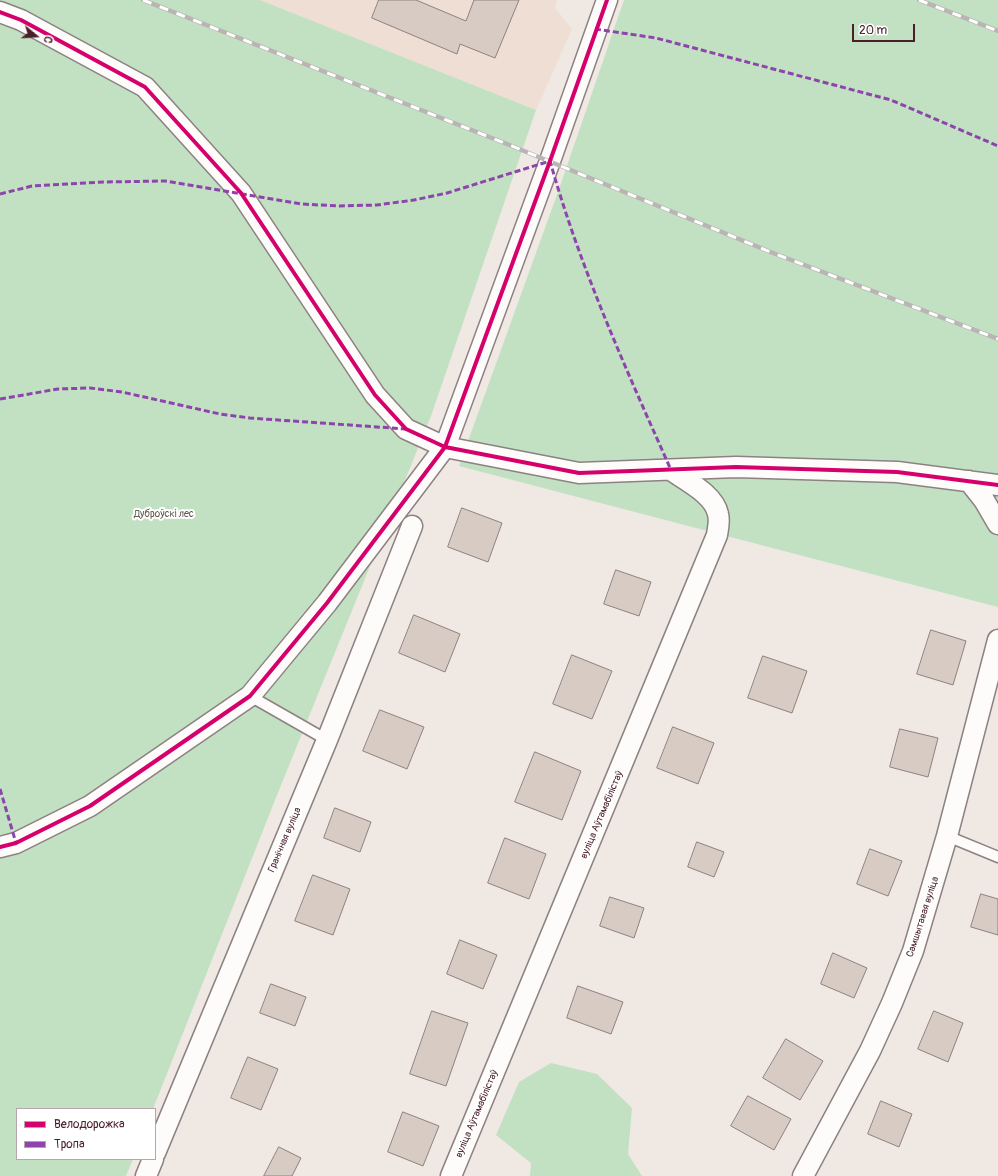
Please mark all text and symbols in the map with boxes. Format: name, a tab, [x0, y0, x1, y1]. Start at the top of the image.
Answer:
north arrow	[16, 16, 56, 56]
scale bar	[854, 16, 917, 42]
text: 20 m	[859, 23, 887, 38]
text: С	[41, 35, 55, 45]
park label: Дуброўскі лес	[134, 508, 194, 520]
street label: вуліца Аўтамабілістаў	[578, 769, 626, 861]
street label: Гранічная вуліца	[266, 806, 304, 874]
street label: Самшытавая вуліца	[904, 875, 942, 959]
street label: вуліца Аўтамабілістаў	[453, 1068, 501, 1160]
legend	[16, 1108, 156, 1160]
text: Велодорожка	[54, 1117, 125, 1132]
text: Тропа	[54, 1137, 84, 1152]

